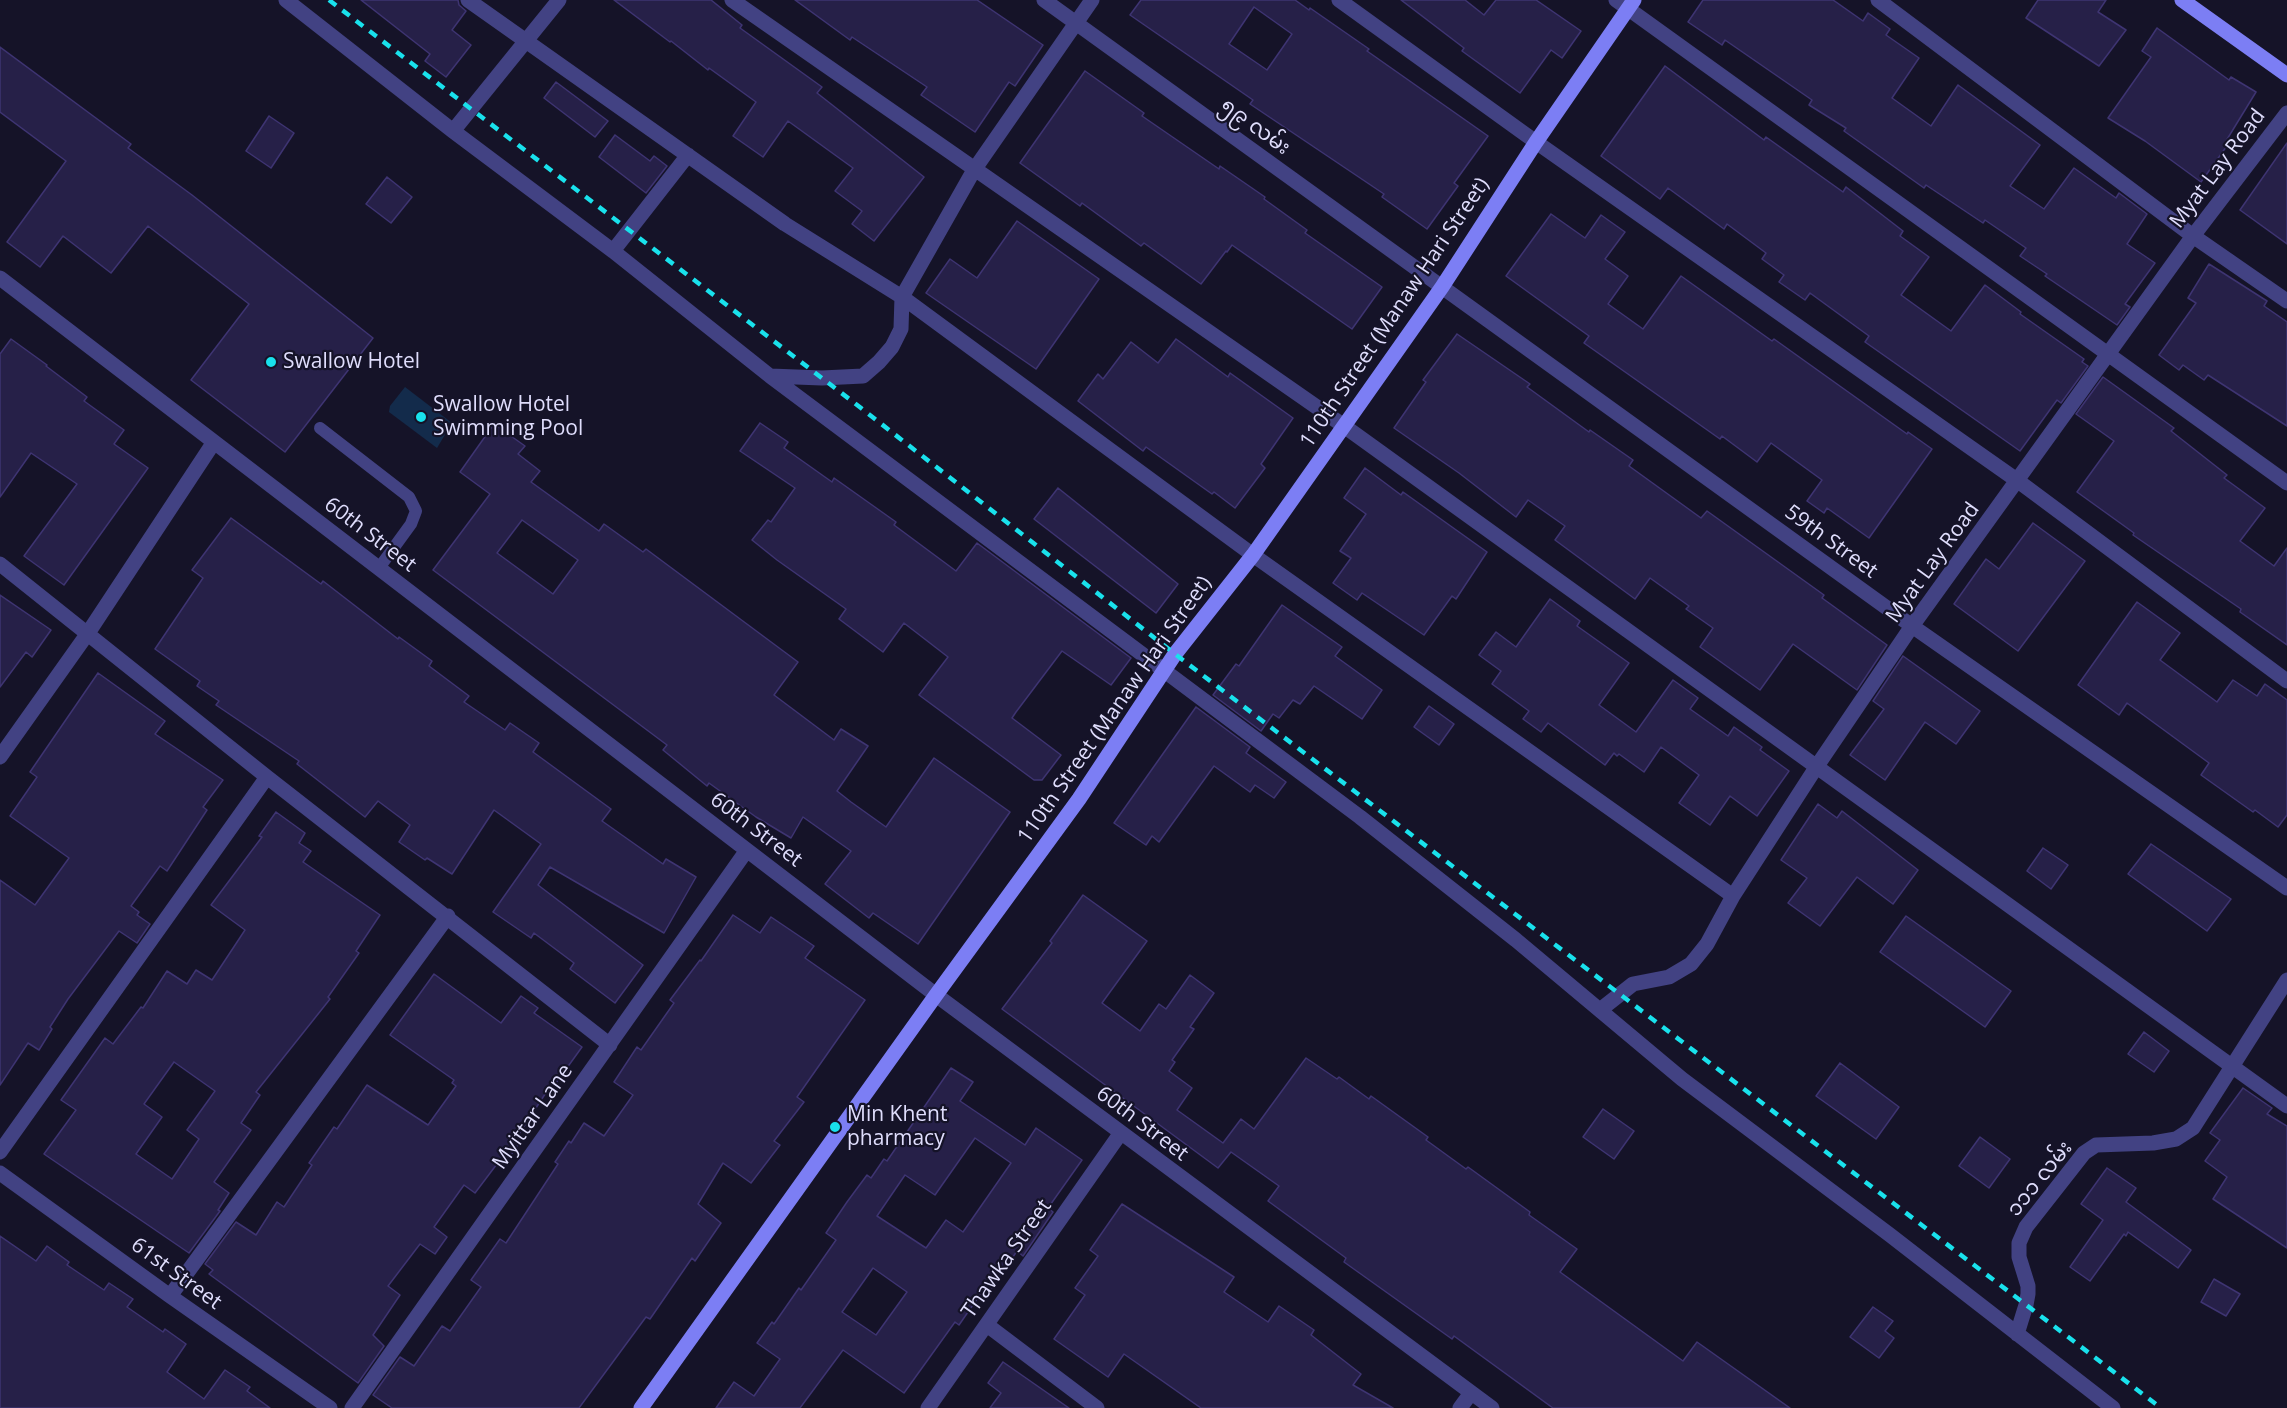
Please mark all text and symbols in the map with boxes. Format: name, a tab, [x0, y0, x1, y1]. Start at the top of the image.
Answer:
street label: ၅၉ လမ်း	[1215, 93, 1295, 161]
street label: Myat Lay Road	[2165, 104, 2271, 234]
street label: 110th Street (Manaw Hari Street)	[1295, 173, 1495, 453]
place label: Swallow Hotel	[283, 349, 420, 375]
marker: Swallow Hotel	[264, 355, 278, 369]
place label: Swallow Hotel Swimming Pool	[433, 392, 583, 442]
marker: Swallow Hotel Swimming Pool	[414, 410, 428, 424]
street label: 60th Street	[319, 492, 421, 578]
street label: Myat Lay Road	[1881, 498, 1985, 628]
street label: 59th Street	[1780, 500, 1882, 584]
street label: 110th Street (Manaw Hari Street)	[1013, 572, 1217, 848]
street label: 60th Street	[705, 787, 807, 873]
street label: Myittar Lane	[487, 1060, 579, 1174]
street label: 60th Street	[1091, 1081, 1193, 1167]
place label: Min Khent pharmacy	[847, 1102, 947, 1152]
marker: Min Khent pharmacy	[828, 1120, 842, 1134]
street label: ၁၁၁ လမ်း	[2002, 1136, 2078, 1222]
street label: Thawka Street	[957, 1195, 1057, 1323]
street label: 61st Street	[126, 1233, 226, 1315]

